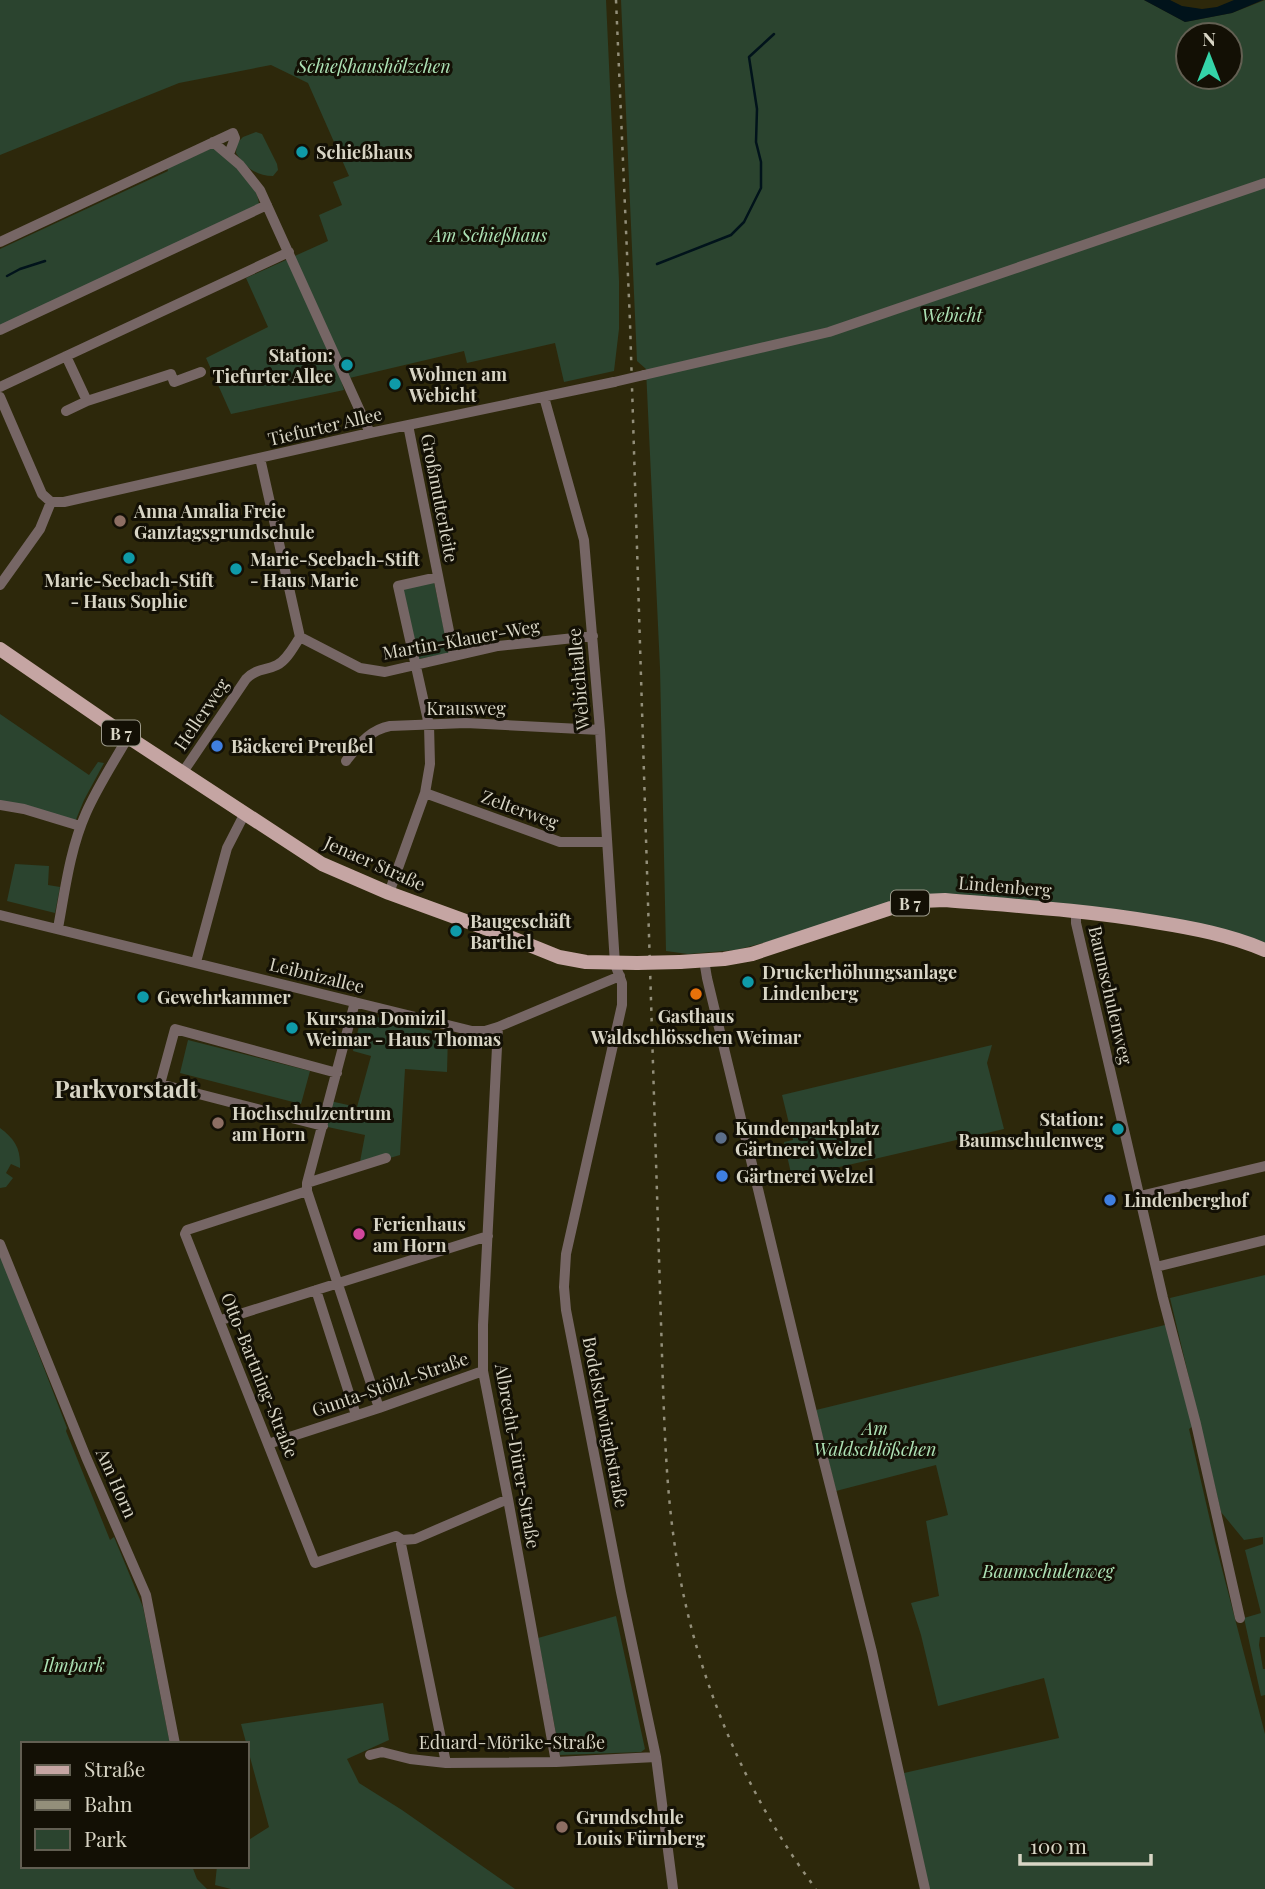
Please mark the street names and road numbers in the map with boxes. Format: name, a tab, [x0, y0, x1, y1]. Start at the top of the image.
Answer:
street label: Tiefurter Allee	[265, 401, 385, 451]
street label: Großmutterleite	[416, 432, 464, 564]
street label: Martin-Klauer-Weg	[380, 613, 542, 665]
street label: Webichtallee	[562, 627, 595, 732]
street label: Hellerweg	[168, 673, 234, 755]
street label: Krausweg	[426, 696, 506, 720]
road number: B 7	[102, 720, 140, 746]
street label: Zelterweg	[478, 784, 562, 834]
street label: Jenaer Straße	[320, 830, 429, 896]
street label: Lindenberg	[957, 870, 1053, 902]
road number: B 7	[891, 890, 929, 916]
street label: Baumschulenweg	[1083, 923, 1139, 1067]
street label: Leibnizallee	[267, 952, 367, 998]
street label: Otto-Bartning-Straße	[216, 1289, 304, 1461]
street label: Bodelschwinghstraße	[578, 1334, 634, 1510]
street label: Gunta-Stölzl-Straße	[308, 1346, 472, 1422]
street label: Albrecht-Dürer-Straße	[490, 1361, 546, 1550]
street label: Am Horn	[91, 1444, 143, 1522]
street label: Eduard-Mörike-Straße	[419, 1730, 605, 1754]

